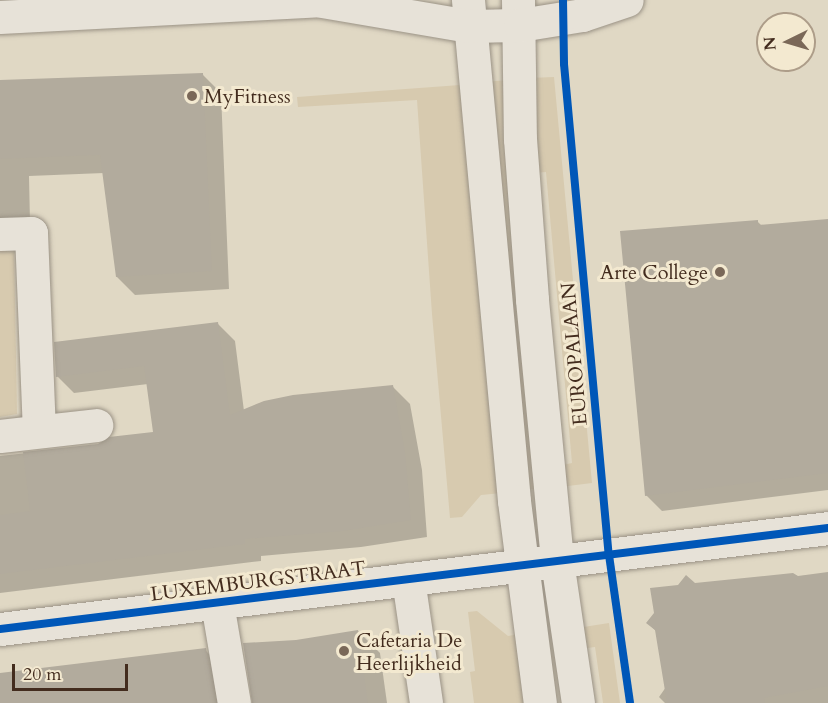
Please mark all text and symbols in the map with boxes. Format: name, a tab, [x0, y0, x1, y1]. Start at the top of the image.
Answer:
north arrow	[756, 12, 816, 72]
text: N	[758, 36, 782, 51]
place label: MyFitness	[204, 84, 291, 108]
marker: MyFitness	[185, 89, 199, 103]
place label: Arte College	[600, 260, 708, 284]
marker: Arte College	[713, 265, 727, 279]
street label: EUROPALAAN	[556, 281, 592, 427]
street label: LUXEMBURGSTRAAT	[149, 556, 367, 606]
place label: Cafetaria De Heerlijkheid	[356, 628, 462, 675]
marker: Cafetaria De Heerlijkheid	[337, 644, 351, 658]
scale bar	[15, 652, 130, 690]
text: 20 m	[23, 662, 62, 687]

